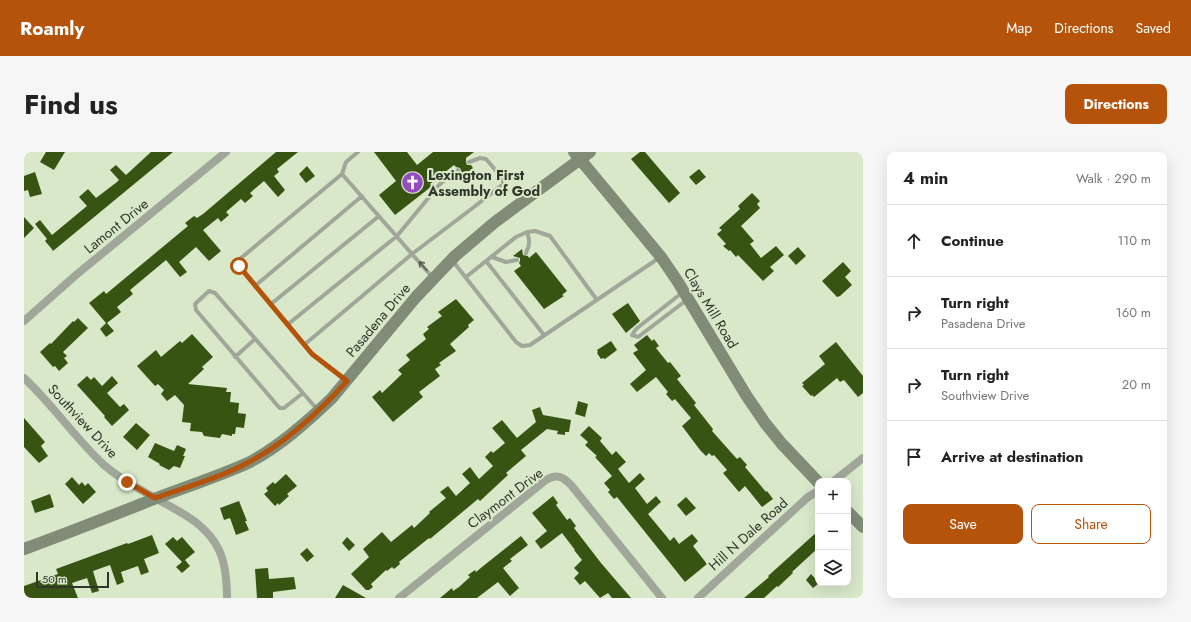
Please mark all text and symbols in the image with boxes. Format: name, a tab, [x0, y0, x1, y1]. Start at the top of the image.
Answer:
text: Roamly	[20, 15, 84, 42]
text: Map	[1006, 18, 1032, 38]
text: Directions	[1054, 18, 1114, 38]
text: Saved	[1136, 18, 1171, 38]
text: Find us	[24, 84, 118, 125]
button: Directions	[1065, 84, 1167, 124]
place label: Lexington First Assembly of God	[427, 165, 540, 201]
text: 4 min	[903, 166, 948, 190]
text: Walk · 290 m	[1076, 169, 1151, 188]
church icon: Lexington First Assembly of God	[400, 170, 426, 196]
street label: Lamont Drive	[80, 194, 152, 258]
icon: ahead	[903, 230, 925, 252]
text: Continue	[941, 230, 1004, 252]
text: 110 m	[1117, 231, 1151, 250]
route start	[230, 257, 248, 275]
one-way arrow	[418, 261, 427, 271]
street label: Clays Mill Road	[679, 264, 743, 352]
street label: Pasadena Drive	[341, 279, 415, 361]
text: Turn right	[941, 292, 1009, 314]
icon: right	[903, 302, 925, 324]
text: 160 m	[1116, 303, 1151, 322]
text: Pasadena Drive	[941, 314, 1025, 333]
text: Turn right	[941, 364, 1009, 386]
icon: right	[903, 374, 925, 396]
text: 20 m	[1122, 375, 1151, 394]
street label: Southview Drive	[43, 379, 123, 463]
text: Southview Drive	[941, 386, 1029, 405]
icon: arrive	[903, 446, 925, 468]
text: Arrive at destination	[941, 446, 1083, 468]
street label: Claymont Drive	[463, 463, 547, 533]
route end	[118, 473, 136, 491]
map controls	[815, 478, 851, 586]
button: +	[815, 478, 851, 514]
street label: Hill N Dale Road	[704, 493, 792, 575]
button: Save	[903, 504, 1023, 544]
button: Share	[1031, 504, 1151, 544]
button: −	[815, 514, 851, 550]
button: layers	[815, 550, 851, 586]
scale bar	[36, 570, 109, 589]
text: 50 m	[42, 571, 67, 587]

